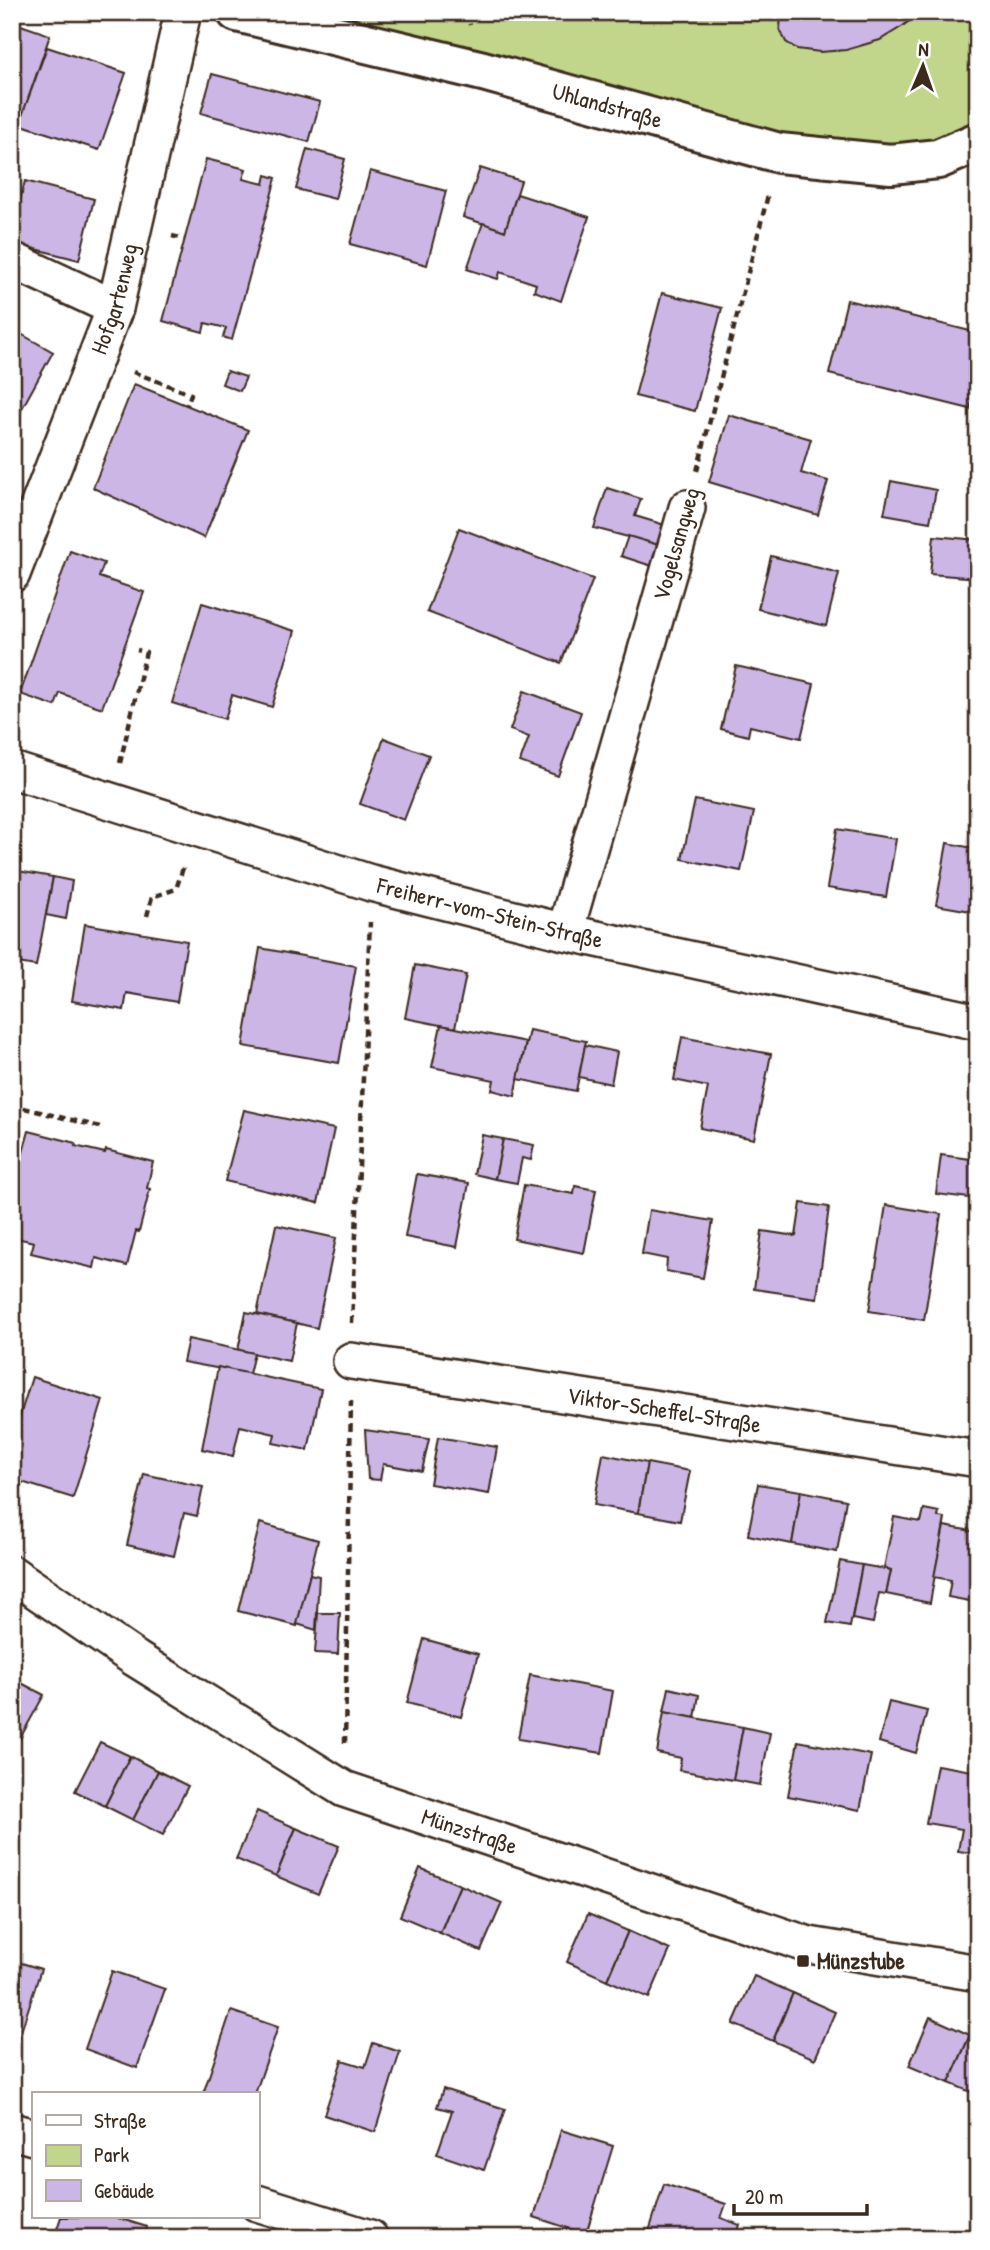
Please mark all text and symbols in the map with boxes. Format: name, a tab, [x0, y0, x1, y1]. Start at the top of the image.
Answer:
north arrow	[888, 32, 958, 102]
text: N	[918, 36, 929, 62]
street label: Uhlandstraße	[549, 75, 666, 135]
street label: Hofgartenweg	[83, 240, 144, 358]
street label: Vogelsangweg	[645, 484, 706, 604]
street label: Freiherr-vom-Stein-Straße	[373, 869, 606, 955]
street label: Viktor-Scheffel-Straße	[565, 1379, 763, 1440]
street label: Münzstraße	[418, 1800, 522, 1861]
place label: Münzstube	[817, 1945, 906, 1976]
marker: Münzstube	[795, 1953, 811, 1969]
legend	[32, 2092, 259, 2218]
text: Straße	[94, 2106, 147, 2135]
text: Park	[94, 2140, 129, 2169]
scale bar	[734, 2173, 867, 2217]
text: Gebäude	[94, 2176, 154, 2205]
text: 20 m	[745, 2182, 783, 2211]

